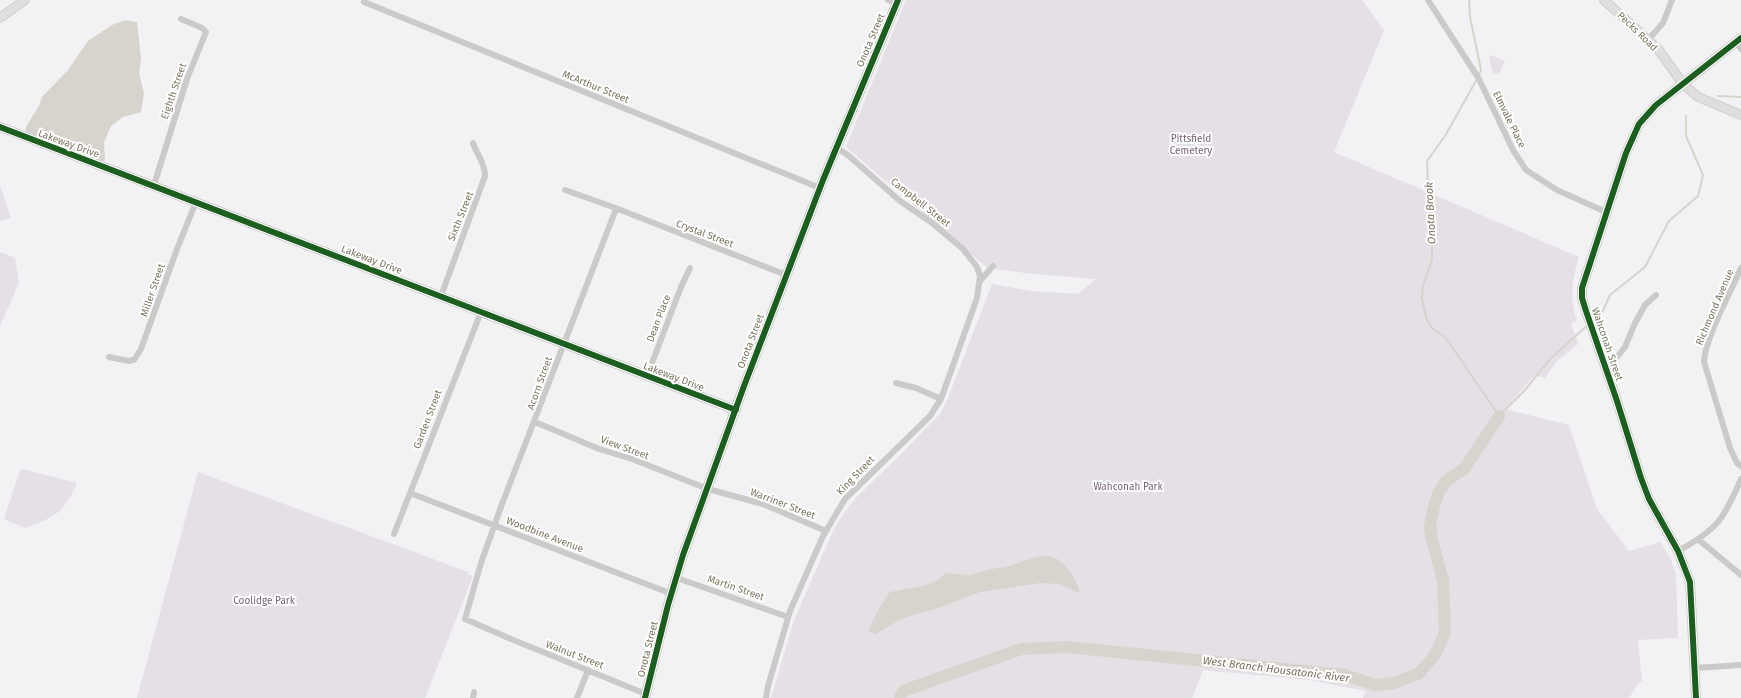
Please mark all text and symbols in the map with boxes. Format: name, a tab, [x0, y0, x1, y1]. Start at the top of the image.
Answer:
street label: Pecks Road	[1615, 10, 1660, 54]
street label: Onota Street	[854, 11, 888, 69]
street label: Eighth Street	[159, 61, 189, 121]
street label: McArthur Street	[560, 68, 631, 106]
street label: Elmvale Place	[1490, 89, 1528, 150]
street label: Lakeway Drive	[36, 127, 101, 161]
park label: Pittsfield Cemetery	[1170, 133, 1212, 157]
street label: Campbell Street	[888, 176, 953, 230]
water label: Onota Brook	[1422, 182, 1439, 244]
street label: Sixth Street	[446, 189, 476, 243]
street label: Crystal Street	[674, 218, 735, 251]
street label: Lakeway Drive	[340, 243, 404, 277]
street label: Miller Street	[138, 262, 168, 319]
street label: Richmond Avenue	[1693, 267, 1736, 347]
street label: Dean Place	[644, 293, 673, 344]
street label: Wahconah Street	[1589, 306, 1625, 383]
street label: Onota Street	[735, 312, 767, 370]
street label: Acorn Street	[525, 355, 555, 412]
street label: Lakeway Drive	[642, 360, 706, 394]
street label: Garden Street	[411, 388, 445, 451]
street label: View Street	[599, 434, 651, 462]
street label: King Street	[834, 453, 878, 498]
park label: Wahconah Park	[1093, 481, 1163, 493]
street label: Warriner Street	[748, 486, 817, 522]
street label: Woodbine Avenue	[504, 515, 585, 555]
street label: Martin Street	[706, 573, 766, 603]
park label: Coolidge Park	[233, 595, 296, 607]
street label: Onota Street	[635, 620, 661, 679]
street label: Walnut Street	[544, 638, 606, 672]
water label: West Branch Housatonic River	[1202, 654, 1351, 685]

